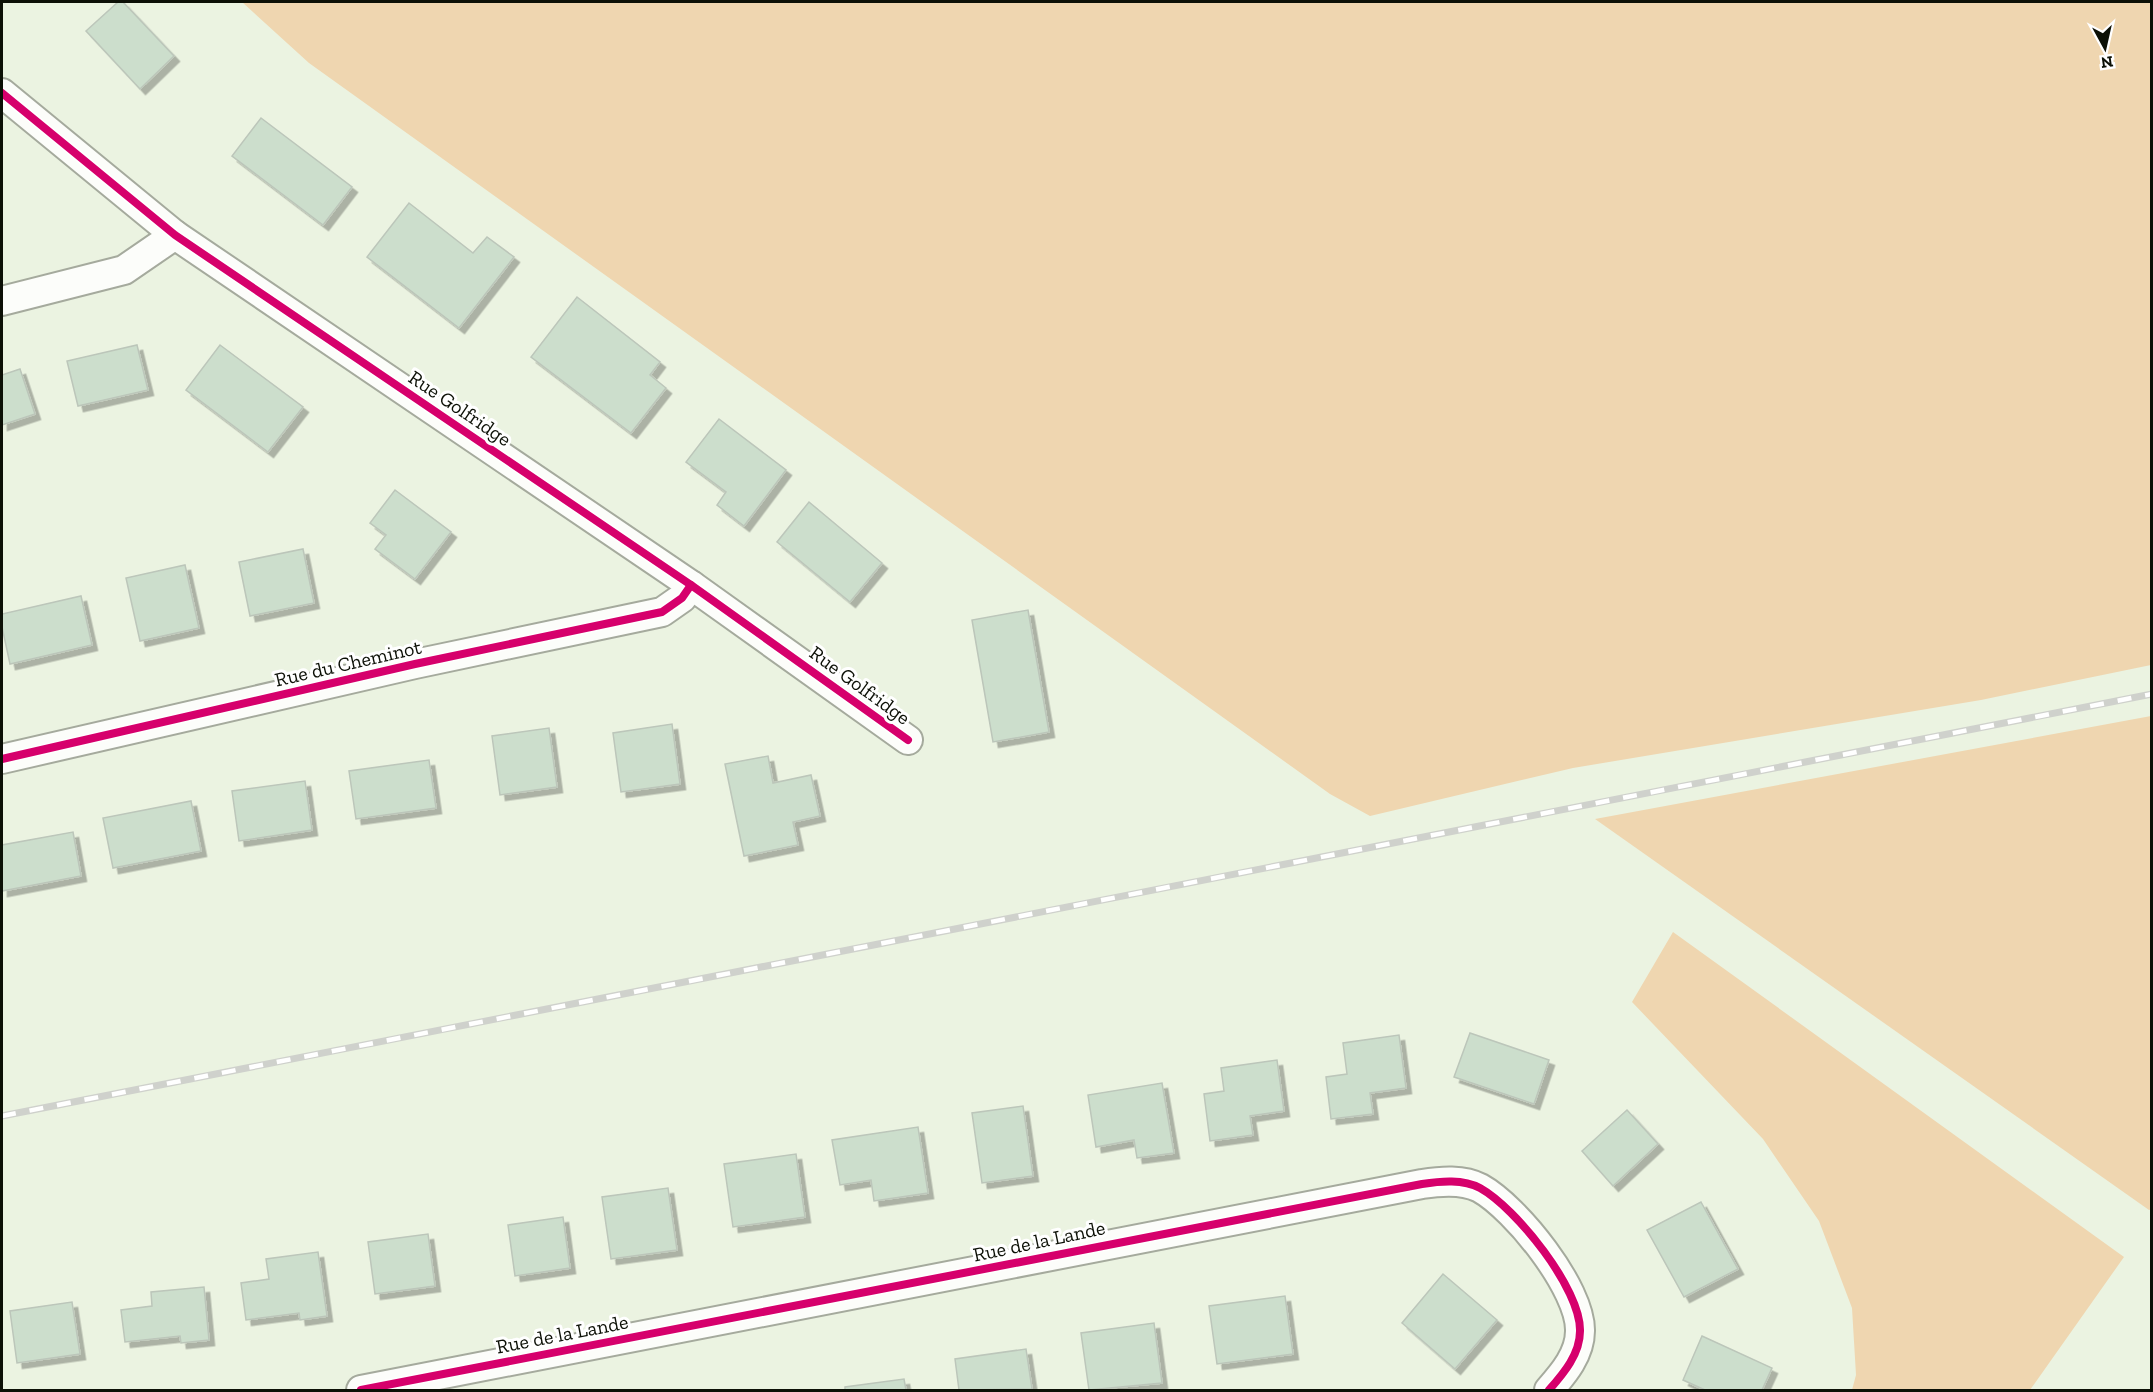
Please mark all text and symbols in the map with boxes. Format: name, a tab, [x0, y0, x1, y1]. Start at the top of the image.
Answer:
north arrow	[2075, 18, 2135, 78]
text: N	[2100, 52, 2114, 73]
street label: Rue Golfridge	[404, 365, 516, 451]
street label: Rue du Cheminot	[272, 634, 424, 692]
street label: Rue Golfridge	[805, 640, 915, 730]
street label: Rue de la Lande	[971, 1215, 1107, 1267]
street label: Rue de la Lande	[494, 1309, 630, 1359]

